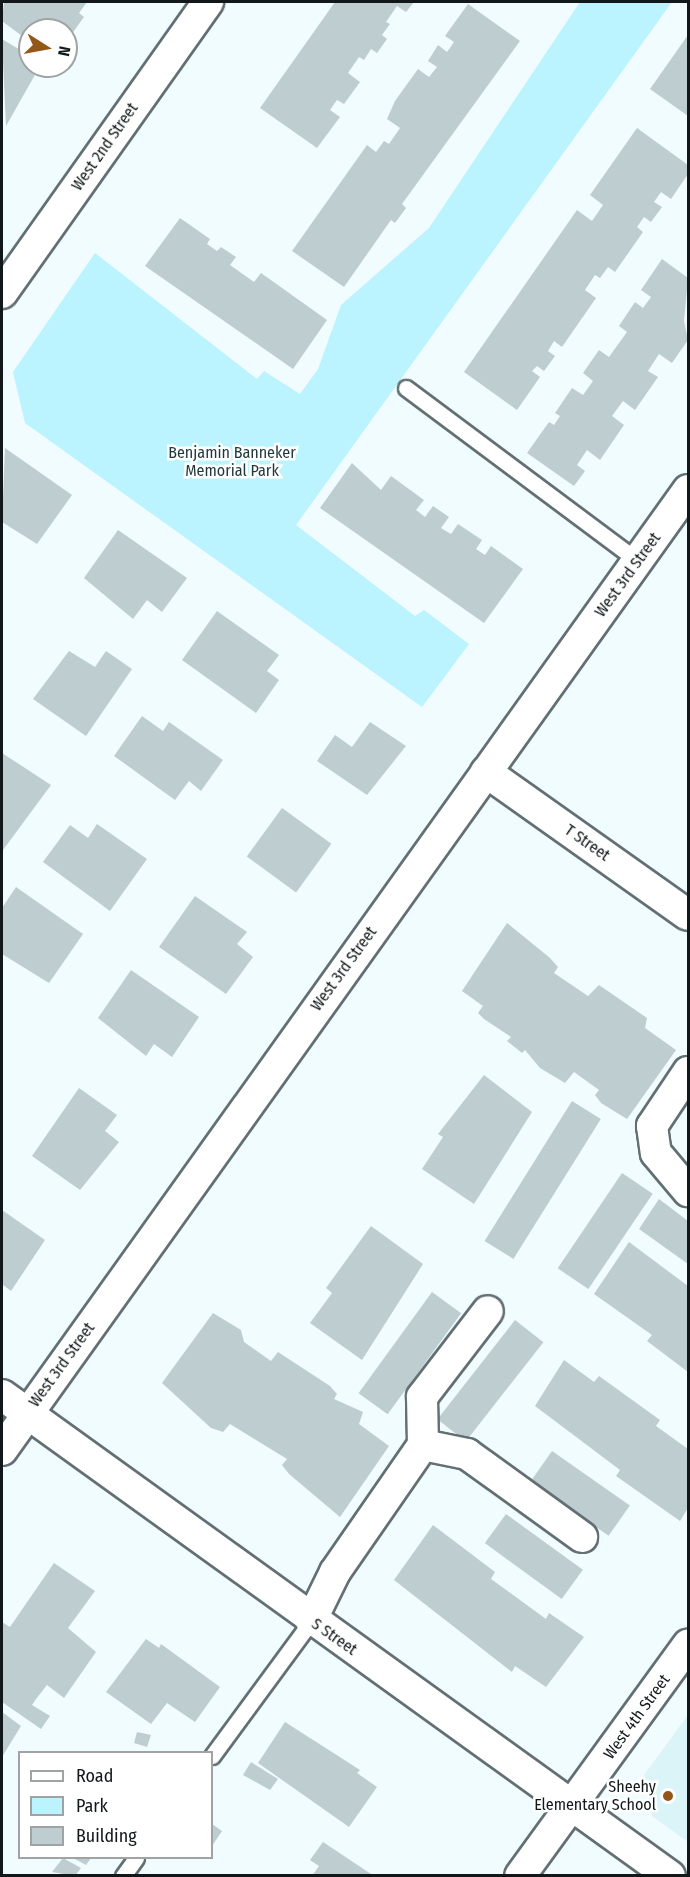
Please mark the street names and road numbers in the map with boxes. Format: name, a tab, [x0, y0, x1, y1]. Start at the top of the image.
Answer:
street label: West 2nd Street	[68, 99, 142, 195]
street label: West 3rd Street	[591, 529, 665, 621]
street label: T Street	[561, 821, 613, 865]
street label: West 3rd Street	[307, 923, 381, 1015]
street label: West 3rd Street	[25, 1319, 99, 1411]
street label: S Street	[308, 1614, 360, 1660]
street label: West 4th Street	[600, 1671, 674, 1763]

